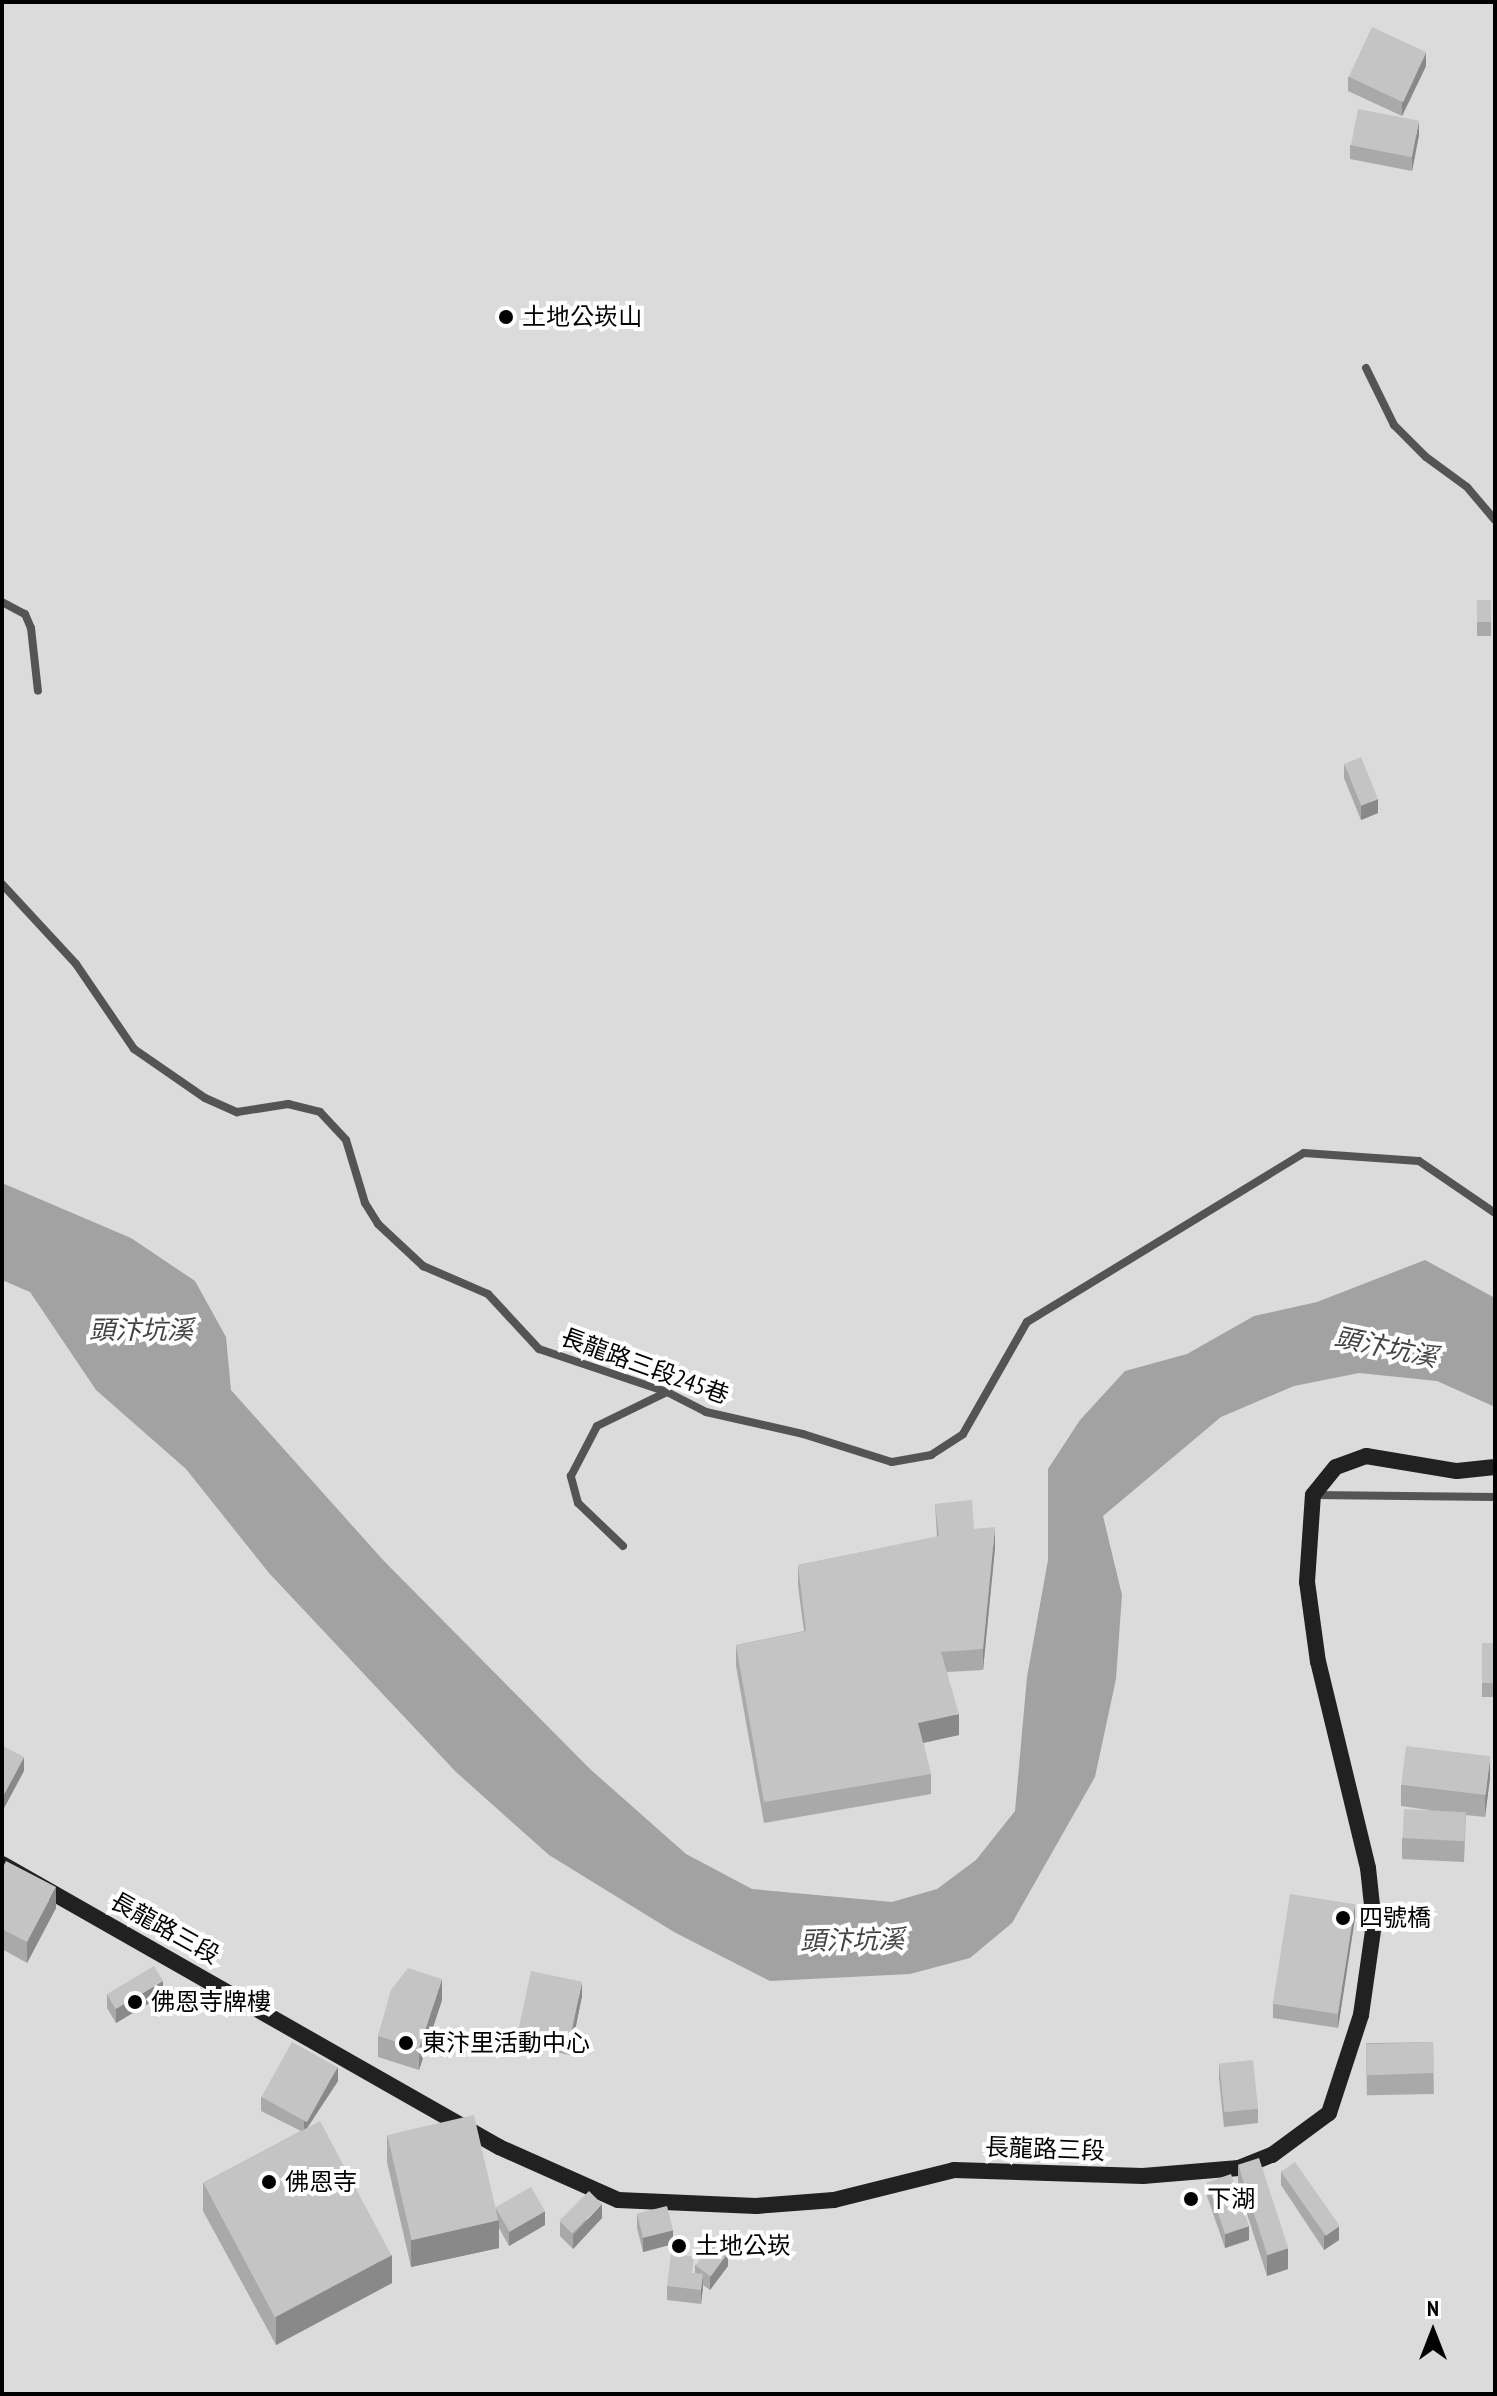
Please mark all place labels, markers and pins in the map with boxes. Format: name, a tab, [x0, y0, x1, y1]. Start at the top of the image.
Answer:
place label: 土地公崁山	[522, 303, 642, 331]
marker: 土地公崁山	[497, 308, 515, 326]
place label: 四號橋	[1359, 1904, 1431, 1932]
marker: 四號橋	[1334, 1909, 1352, 1927]
place label: 佛恩寺牌樓	[151, 1988, 271, 2016]
marker: 佛恩寺牌樓	[126, 1993, 144, 2011]
place label: 東汴里活動中心	[422, 2029, 590, 2057]
marker: 東汴里活動中心	[397, 2034, 415, 2052]
place label: 佛恩寺	[285, 2168, 357, 2196]
marker: 佛恩寺	[260, 2173, 278, 2191]
place label: 下湖	[1207, 2185, 1255, 2213]
marker: 下湖	[1182, 2190, 1200, 2208]
place label: 土地公崁	[695, 2232, 791, 2260]
marker: 土地公崁	[670, 2237, 688, 2255]

